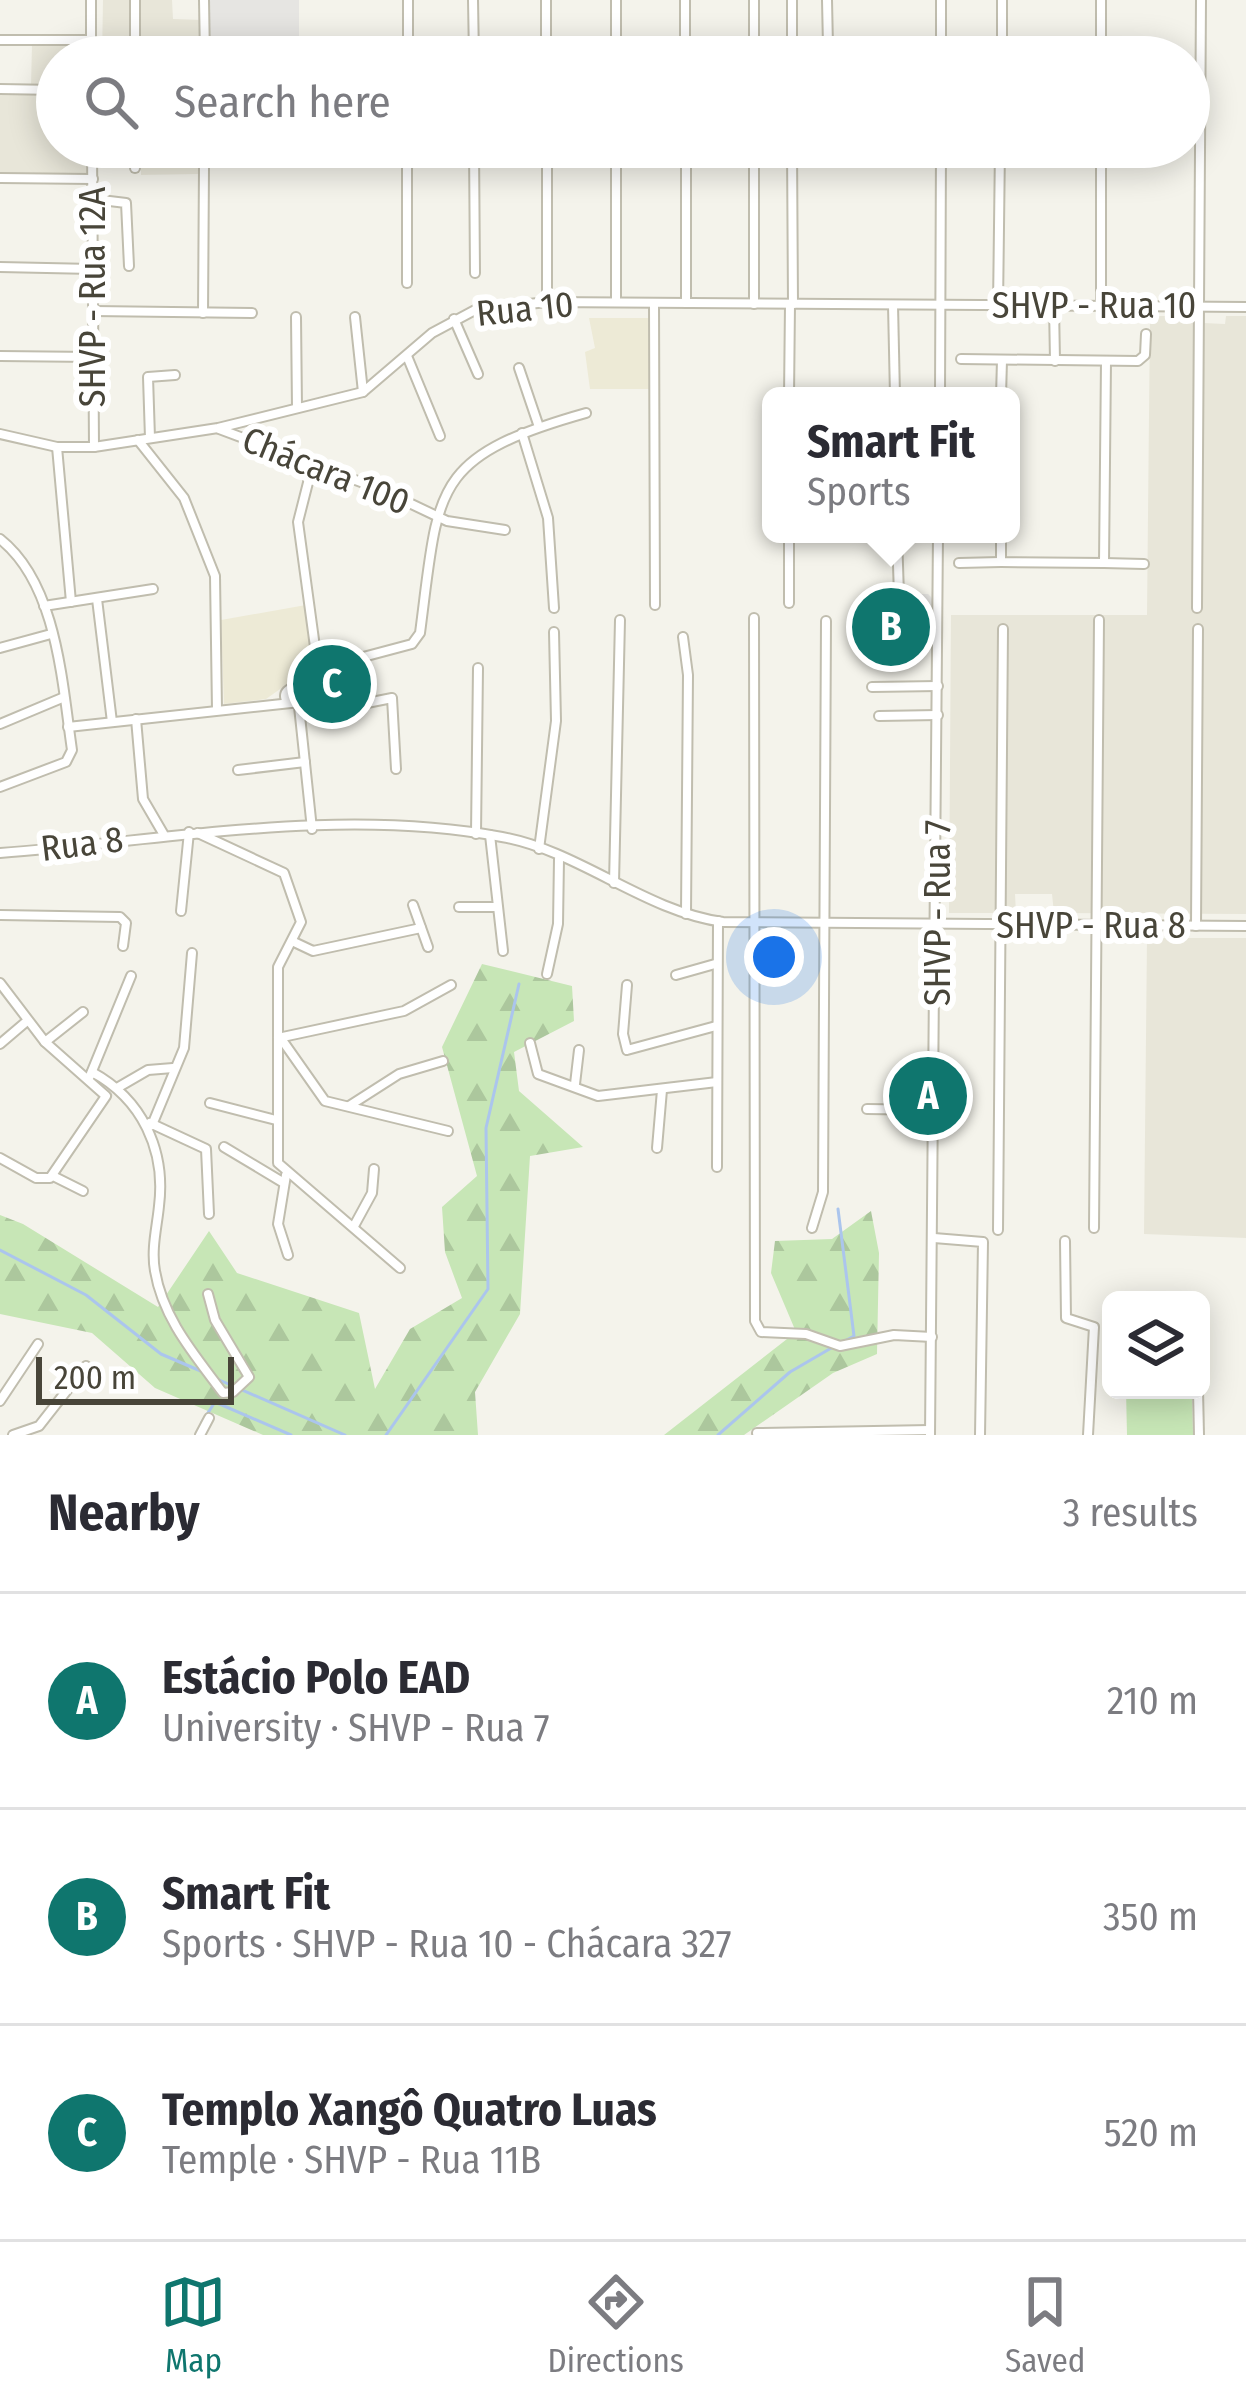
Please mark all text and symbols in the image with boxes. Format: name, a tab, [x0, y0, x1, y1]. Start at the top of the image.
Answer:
search box	[36, 36, 1210, 168]
icon: search	[78, 69, 144, 135]
text: Search here	[174, 75, 391, 129]
street label: SHVP - Rua 12A	[71, 187, 115, 407]
street label: Rua 10	[474, 282, 576, 336]
street label: SHVP - Rua 10	[992, 284, 1196, 328]
popup	[762, 387, 1020, 543]
text: Smart Fit	[807, 415, 975, 469]
street label: Chácara 100	[236, 418, 416, 524]
text: Sports	[807, 469, 911, 515]
pin: B	[852, 582, 930, 672]
pin: C	[293, 639, 371, 729]
street label: Rua 8	[38, 817, 126, 871]
street label: SHVP - Rua 7	[916, 820, 960, 1006]
street label: SHVP - Rua 8	[996, 904, 1186, 948]
your location	[744, 927, 804, 987]
pin: A	[889, 1051, 967, 1141]
map controls	[1102, 1291, 1210, 1399]
button: layers	[1102, 1291, 1210, 1399]
scale bar	[36, 1351, 234, 1404]
text: 200 m	[54, 1358, 136, 1398]
text: Nearby	[48, 1482, 200, 1544]
text: 3 results	[1063, 1490, 1198, 1536]
text: Estácio Polo EAD	[162, 1651, 470, 1705]
text: A	[76, 1678, 98, 1724]
text: 210 m	[1107, 1678, 1198, 1724]
text: University · SHVP - Rua 7	[162, 1705, 550, 1751]
text: Smart Fit	[162, 1867, 330, 1921]
text: B	[76, 1894, 98, 1940]
text: 350 m	[1103, 1894, 1198, 1940]
text: Sports · SHVP - Rua 10 - Chácara 327	[162, 1921, 732, 1967]
text: Templo Xangô Quatro Luas	[162, 2083, 657, 2137]
text: C	[77, 2110, 97, 2156]
text: 520 m	[1104, 2110, 1198, 2156]
text: Temple · SHVP - Rua 11B	[162, 2137, 541, 2183]
tab: Map	[160, 2269, 226, 2381]
tab: Directions	[547, 2269, 684, 2381]
tab: Saved	[1005, 2269, 1085, 2381]

